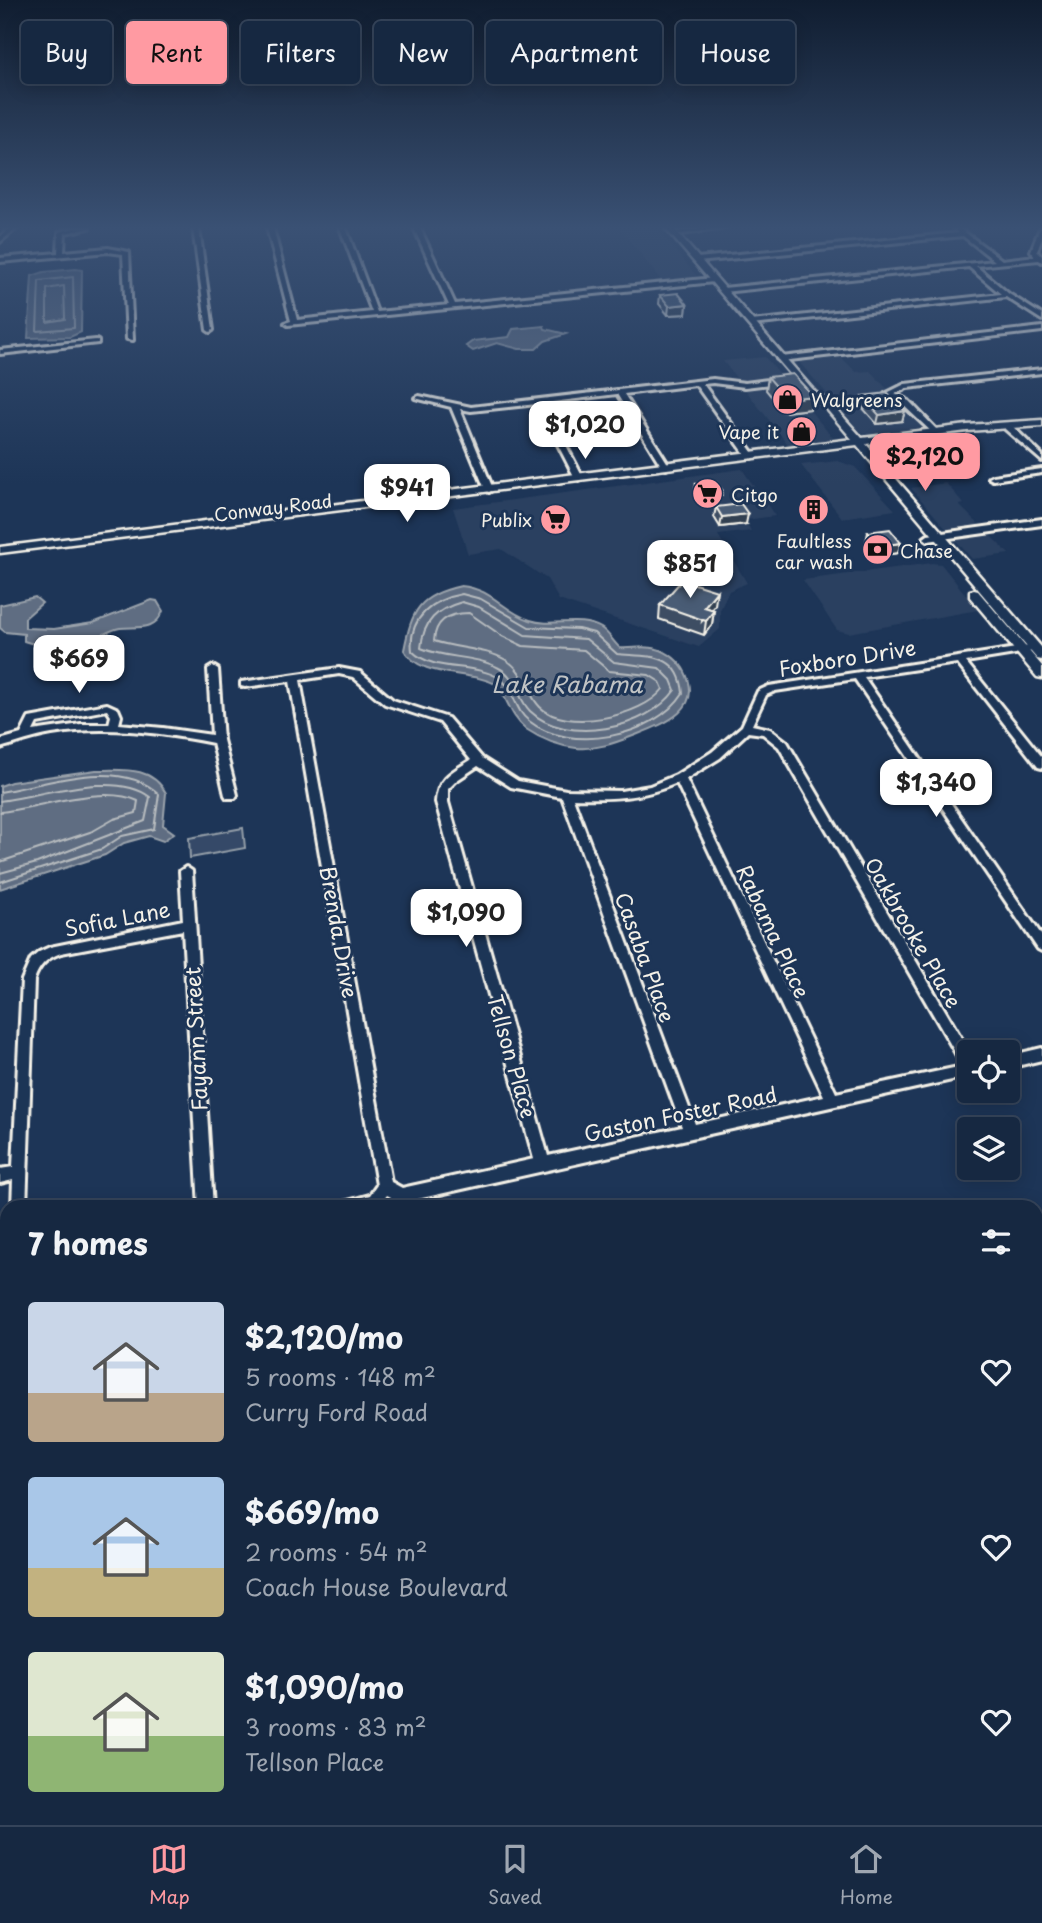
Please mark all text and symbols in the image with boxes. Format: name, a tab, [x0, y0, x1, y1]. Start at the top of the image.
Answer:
chip: Buy	[21, 21, 112, 84]
chip: Rent	[126, 21, 227, 84]
chip: Filters	[241, 21, 360, 84]
chip: New	[374, 21, 472, 84]
chip: Apartment	[486, 21, 662, 84]
chip: House	[676, 21, 795, 84]
shop icon: Walgreens	[771, 382, 805, 416]
place label: Walgreens	[811, 386, 902, 413]
pin: $1,020	[528, 402, 642, 461]
text: $1,020	[545, 406, 625, 441]
shop icon: Vape it	[785, 414, 819, 448]
place label: Vape it	[719, 418, 779, 445]
pin: $2,120	[868, 434, 982, 493]
text: $2,120	[886, 438, 964, 473]
pin: $941	[366, 464, 448, 524]
text: $941	[380, 469, 434, 504]
supermarket icon: Citgo	[691, 477, 725, 511]
place label: Citgo	[731, 481, 778, 508]
street label: Conway Road	[212, 486, 334, 528]
building icon: Faultless car wash	[797, 492, 831, 526]
supermarket icon: Publix	[538, 502, 572, 536]
place label: Publix	[481, 506, 532, 533]
place label: Faultless car wash	[775, 527, 853, 575]
bank icon: Chase	[860, 533, 894, 567]
place label: Chase	[900, 537, 953, 564]
pin: $851	[649, 540, 731, 600]
text: $851	[663, 545, 717, 580]
street label: Foxboro Drive	[776, 630, 918, 684]
pin: $669	[38, 636, 120, 695]
text: $669	[49, 640, 109, 675]
water label: Lake Rabama	[492, 666, 643, 701]
pin: $1,340	[879, 760, 993, 819]
text: $1,340	[896, 764, 976, 799]
street label: Oakbrooke Place	[858, 850, 970, 1014]
street label: Rabama Place	[729, 859, 819, 1003]
street label: Brenda Drive	[313, 863, 367, 1001]
street label: Casaba Place	[608, 887, 684, 1027]
pin: $1,090	[409, 890, 523, 949]
street label: Sofia Lane	[61, 892, 173, 944]
text: $1,090	[427, 894, 505, 929]
street label: Fayann Street	[175, 966, 215, 1112]
street label: Tellson Place	[480, 991, 546, 1121]
map controls	[957, 1040, 1020, 1180]
button: locate	[957, 1040, 1020, 1103]
street label: Gaston Foster Road	[581, 1077, 779, 1149]
button: layers	[957, 1117, 1020, 1180]
text: 7 homes	[28, 1220, 148, 1265]
icon: filters	[977, 1223, 1015, 1261]
text: $2,120/mo	[245, 1314, 403, 1359]
icon: home	[84, 1330, 168, 1414]
icon: heart	[977, 1353, 1015, 1391]
text: 5 rooms · 148 m²	[245, 1359, 436, 1394]
text: Curry Ford Road	[245, 1394, 428, 1429]
text: $669/mo	[245, 1489, 379, 1534]
icon: home	[84, 1505, 168, 1589]
icon: heart	[977, 1528, 1015, 1566]
text: 2 rooms · 54 m²	[245, 1534, 428, 1569]
text: Coach House Boulevard	[245, 1569, 508, 1604]
text: $1,090/mo	[245, 1664, 404, 1709]
icon: home	[84, 1680, 168, 1764]
icon: heart	[977, 1703, 1015, 1741]
text: 3 rooms · 83 m²	[245, 1709, 427, 1744]
text: Tellson Place	[245, 1744, 384, 1779]
tab: Map	[149, 1840, 190, 1910]
tab: Saved	[488, 1840, 542, 1910]
tab: Home	[840, 1840, 893, 1910]

